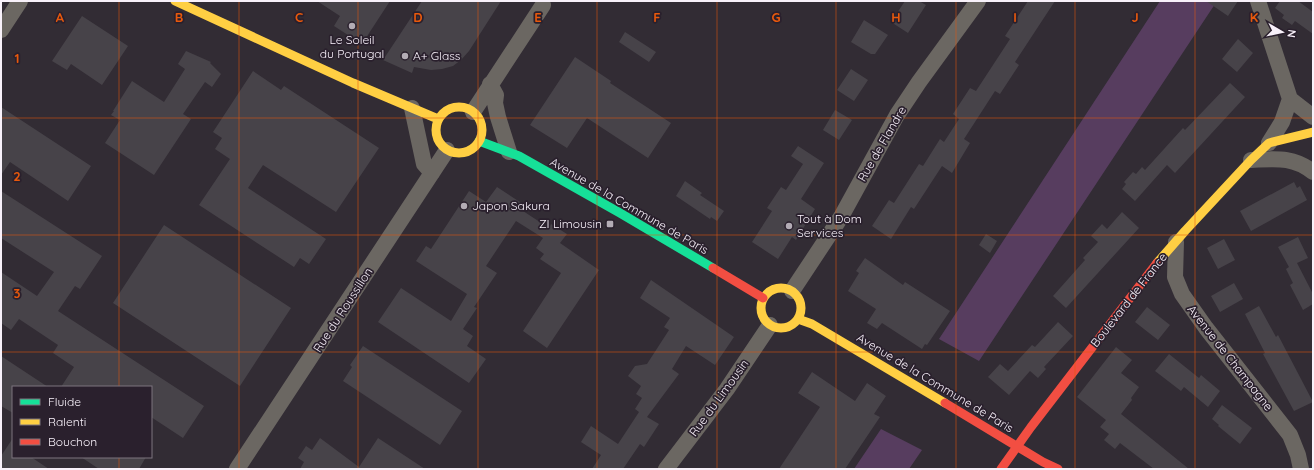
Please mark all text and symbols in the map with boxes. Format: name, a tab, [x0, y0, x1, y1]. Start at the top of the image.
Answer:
text: A	[56, 9, 65, 25]
text: B	[175, 9, 183, 25]
text: C	[295, 9, 303, 25]
text: D	[413, 9, 423, 25]
text: E	[534, 9, 542, 25]
text: F	[653, 9, 661, 25]
text: G	[771, 9, 781, 25]
text: H	[891, 9, 901, 25]
text: I	[1013, 9, 1017, 25]
text: J	[1131, 9, 1139, 25]
text: K	[1250, 9, 1259, 25]
north arrow	[1262, 12, 1302, 52]
marker: Le Soleil du Portugal	[347, 21, 357, 31]
text: N	[1284, 28, 1299, 39]
place label: Le Soleil du Portugal	[320, 32, 384, 61]
place label: A+ Glass	[413, 48, 461, 63]
text: 1	[14, 50, 20, 66]
marker: A+ Glass	[400, 51, 410, 61]
street label: Rue de Flandre	[854, 103, 909, 184]
street label: Avenue de la Commune de Paris	[547, 154, 711, 257]
text: 2	[13, 168, 21, 184]
place label: Japon Sakura	[472, 198, 550, 213]
marker: Japon Sakura	[459, 201, 469, 211]
place label: Tout à Dom Services	[797, 211, 862, 240]
place label: ZI Limousin	[539, 216, 602, 231]
marker: ZI Limousin	[605, 219, 615, 229]
marker: Tout à Dom Services	[784, 221, 794, 231]
street label: Boulevard de France	[1087, 249, 1170, 350]
street label: Rue du Roussillon	[310, 265, 376, 355]
text: 3	[14, 285, 21, 301]
street label: Avenue de Champagne	[1184, 302, 1277, 414]
street label: Avenue de la Commune de Paris	[854, 330, 1017, 436]
street label: Rue du Limousin	[686, 356, 752, 439]
legend	[12, 386, 152, 458]
text: Fluide	[48, 394, 81, 409]
text: Ralenti	[48, 414, 86, 429]
text: Bouchon	[48, 434, 97, 449]

